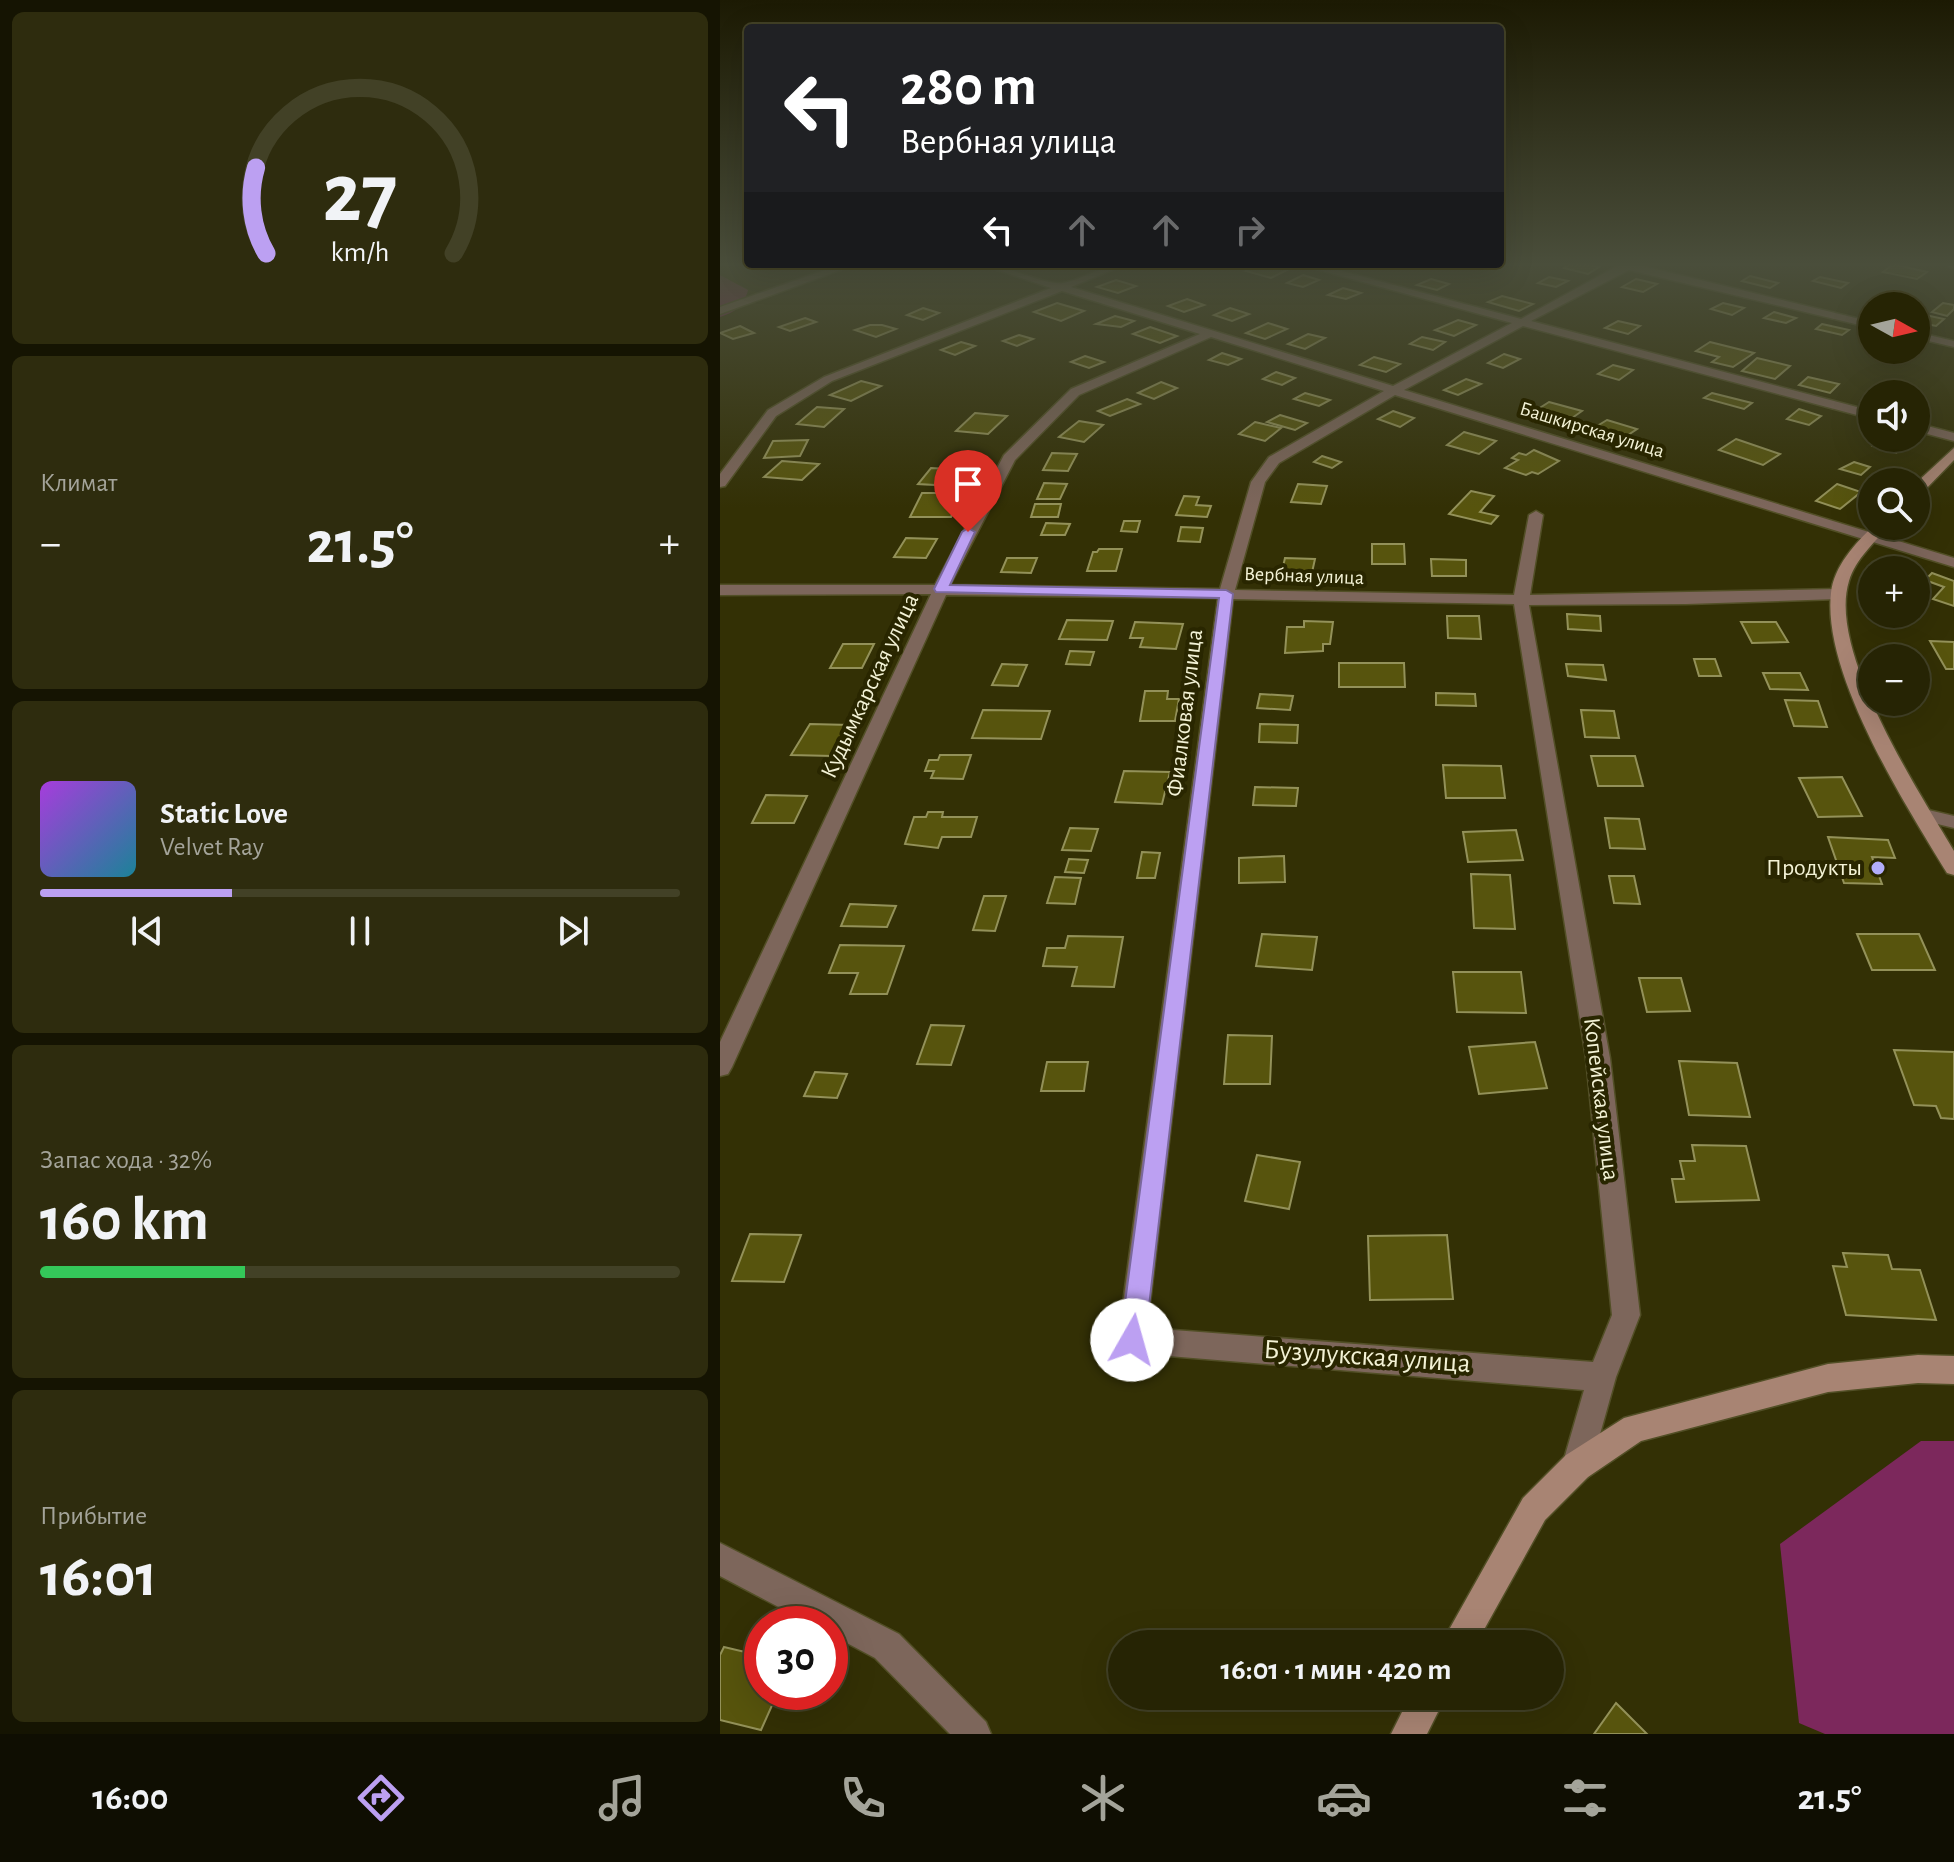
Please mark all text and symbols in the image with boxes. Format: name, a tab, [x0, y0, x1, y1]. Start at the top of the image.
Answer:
icon: left	[768, 56, 872, 160]
text: 280 m	[900, 59, 1037, 115]
text: Вербная улица	[900, 124, 1116, 160]
text: 27	[322, 153, 398, 237]
icon: left	[976, 208, 1020, 252]
icon: ahead	[1060, 208, 1104, 252]
icon: ahead	[1144, 208, 1188, 252]
icon: right	[1228, 208, 1272, 252]
text: km/h	[331, 238, 389, 267]
north arrow	[1858, 292, 1930, 364]
map controls	[1858, 292, 1930, 716]
button: sound	[1858, 380, 1930, 452]
street label: Башкирская улица	[1517, 398, 1667, 462]
pin	[934, 450, 1002, 532]
icon: arrive	[946, 462, 990, 506]
button: search	[1858, 468, 1930, 540]
text: Климат	[40, 470, 117, 496]
text: 21.5°	[306, 514, 414, 574]
text: −	[40, 522, 61, 566]
text: +	[659, 522, 680, 566]
button: +	[1858, 556, 1930, 628]
street label: Вербная улица	[1244, 564, 1364, 588]
street label: Кудымкарская улица	[817, 590, 923, 782]
street label: Фиалковая улица	[1163, 628, 1207, 798]
button: −	[1858, 644, 1930, 716]
text: Static Love	[160, 799, 288, 829]
text: Velvet Ray	[160, 834, 264, 860]
place label: Продукты	[1766, 856, 1862, 880]
marker: Продукты	[1869, 859, 1887, 877]
icon: previous	[125, 909, 169, 953]
icon: pause	[338, 909, 382, 953]
icon: next	[551, 909, 595, 953]
street label: Копейская улица	[1579, 1016, 1623, 1182]
text: Запас хода · 32%	[40, 1147, 212, 1173]
text: 160 km	[40, 1191, 209, 1251]
position arrow	[1090, 1298, 1174, 1382]
street label: Бузулукская улица	[1263, 1336, 1472, 1378]
text: Прибытие	[40, 1503, 147, 1529]
text: 16:01	[40, 1547, 157, 1607]
speed limit sign: 30	[744, 1606, 848, 1710]
text: 16:01 · 1 мин · 420 m	[1221, 1655, 1451, 1685]
icon: directions	[353, 1770, 409, 1826]
icon: music	[594, 1770, 650, 1826]
icon: phone	[835, 1770, 891, 1826]
icon: climate	[1075, 1770, 1131, 1826]
icon: car	[1316, 1770, 1372, 1826]
icon: filters	[1557, 1770, 1613, 1826]
text: 16:00	[92, 1780, 168, 1816]
text: 21.5°	[1797, 1780, 1862, 1816]

